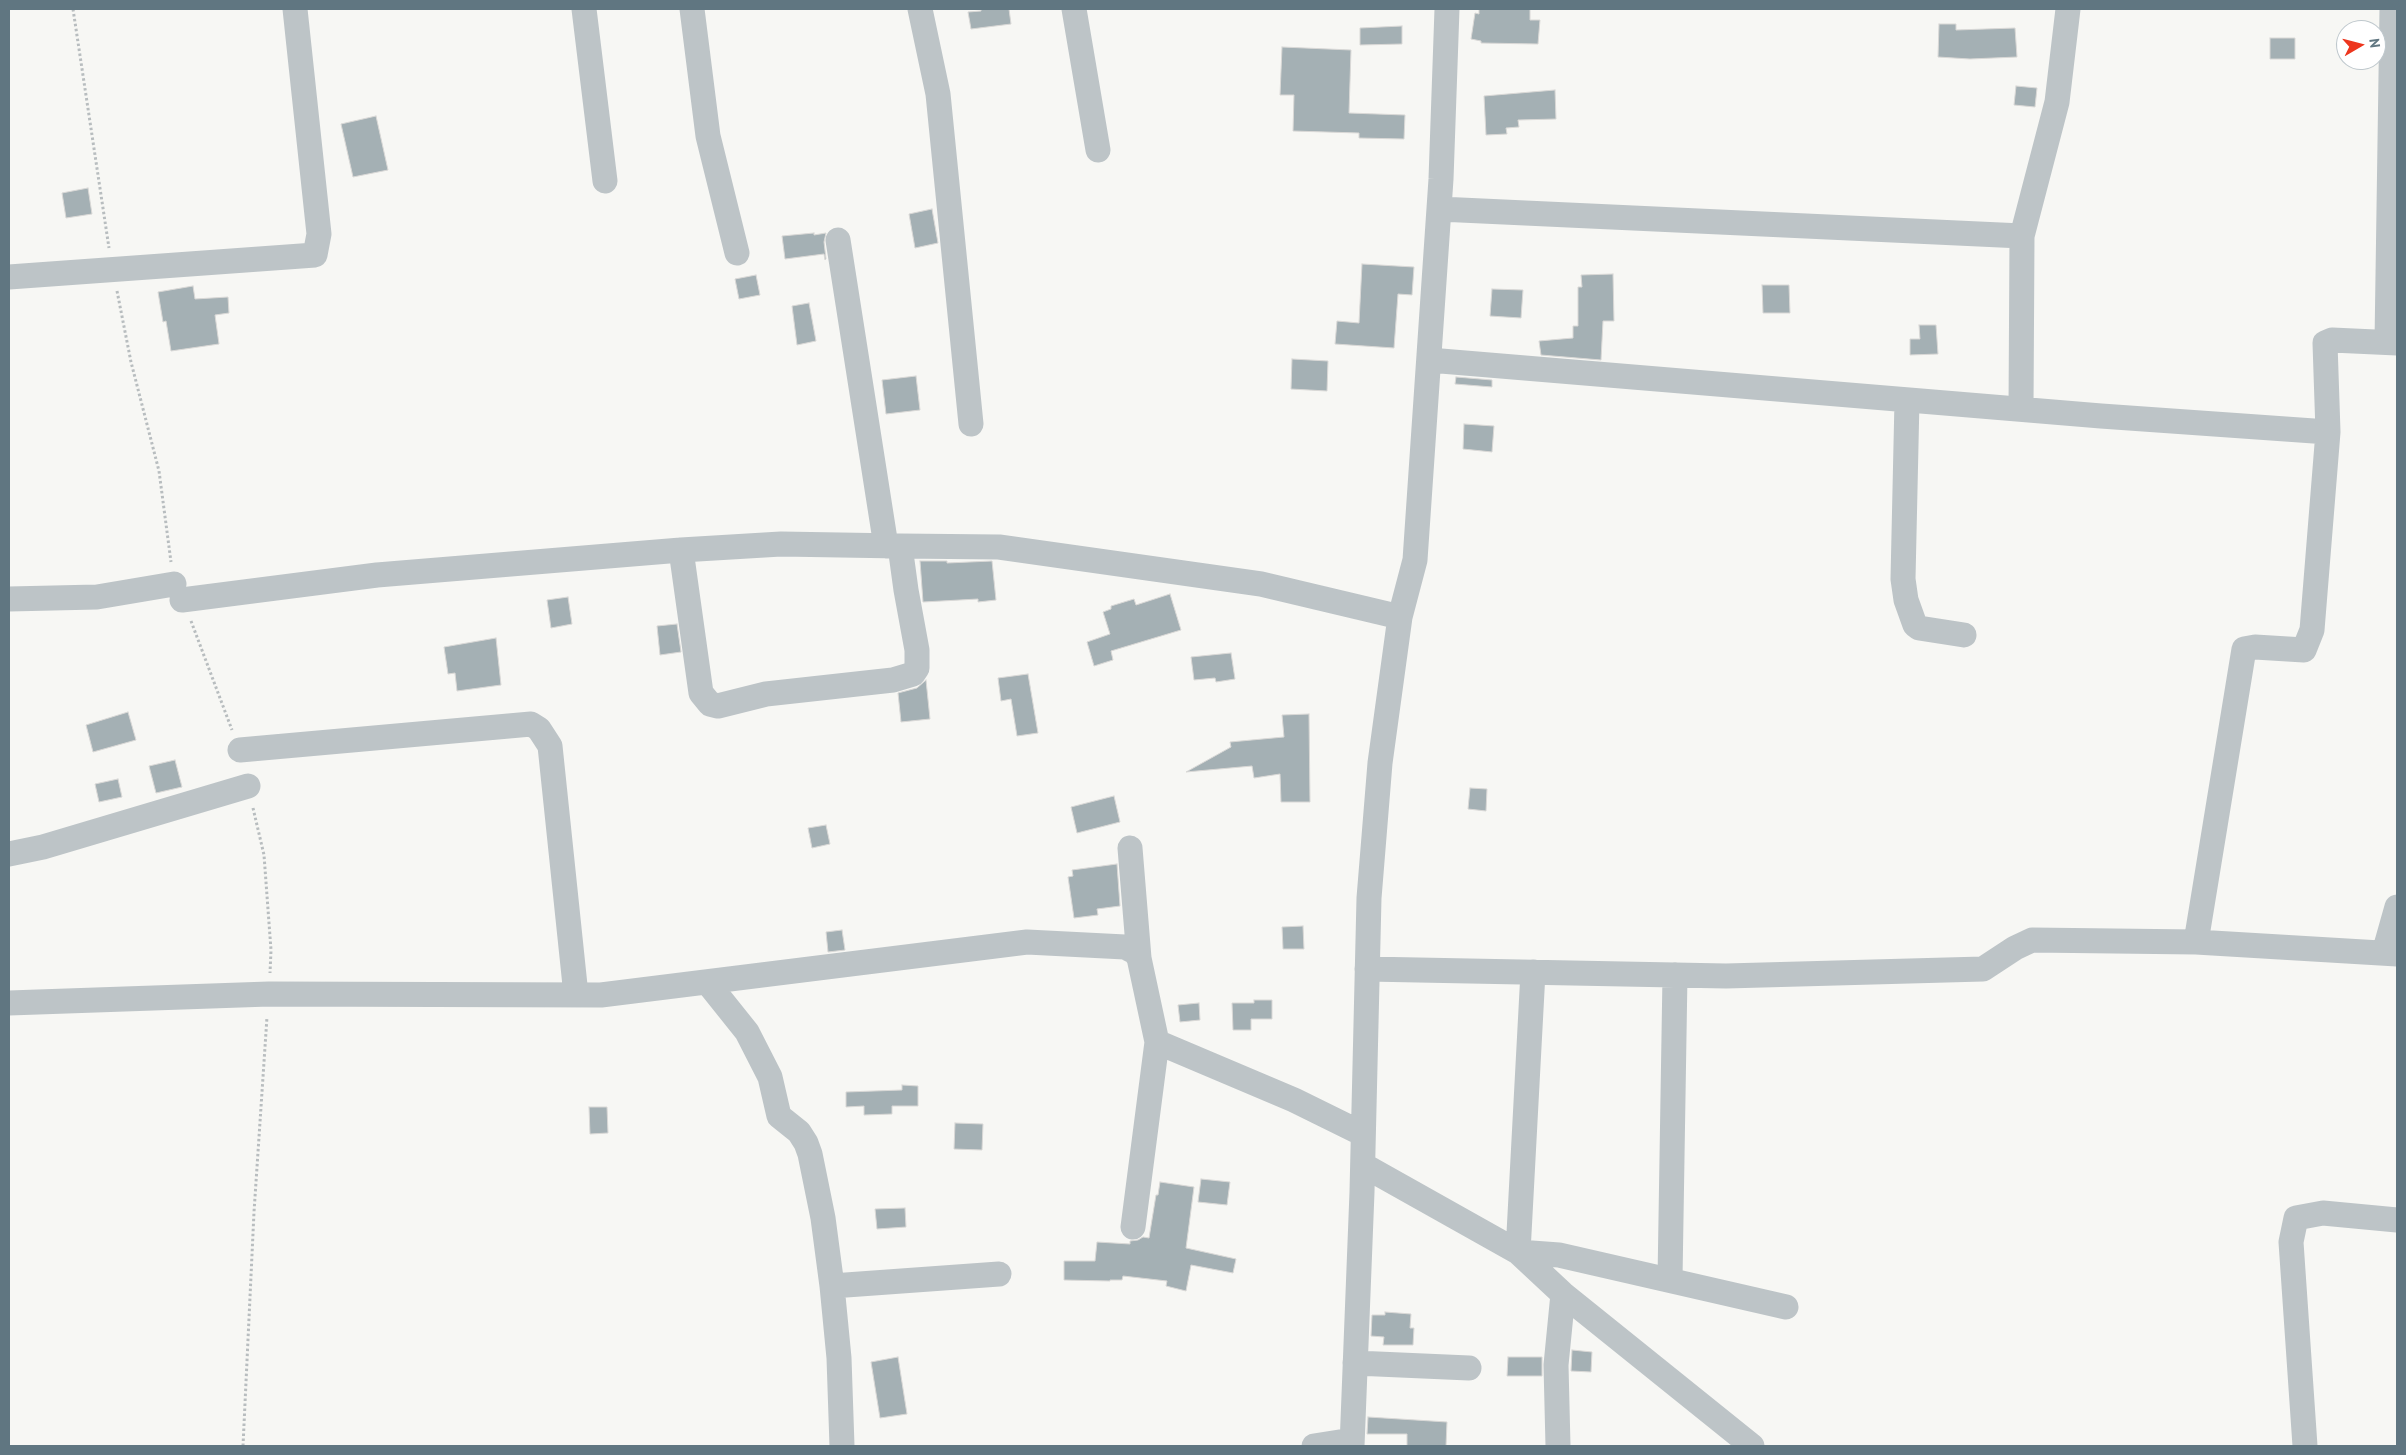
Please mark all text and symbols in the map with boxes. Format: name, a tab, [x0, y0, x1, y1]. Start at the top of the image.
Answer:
north arrow	[2336, 20, 2386, 70]
text: N	[2365, 37, 2384, 49]

